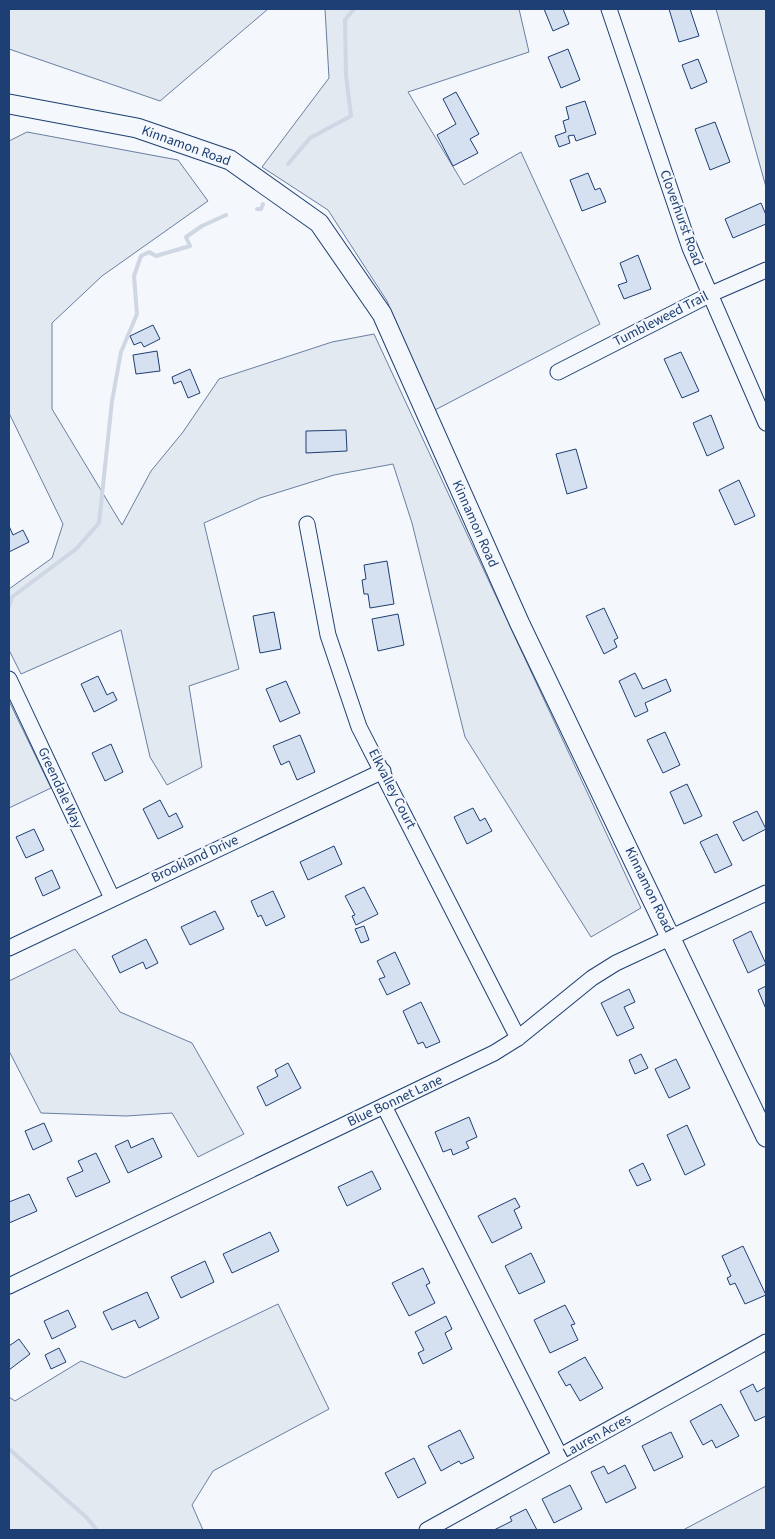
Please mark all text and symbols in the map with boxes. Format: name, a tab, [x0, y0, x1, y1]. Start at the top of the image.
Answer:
street label: Kinnamon Road	[139, 121, 233, 171]
street label: Cloverhurst Road	[654, 167, 708, 269]
street label: Tumbleweed Trail	[610, 286, 712, 352]
street label: Kinnamon Road	[447, 477, 503, 571]
street label: Greendale Way	[32, 744, 88, 832]
street label: Elkvalley Court	[363, 745, 421, 833]
street label: Brookland Drive	[148, 830, 242, 888]
street label: Kinnamon Road	[619, 844, 679, 936]
street label: Blue Bonnet Lane	[344, 1070, 446, 1132]
street label: Lauren Acres	[559, 1409, 635, 1463]

